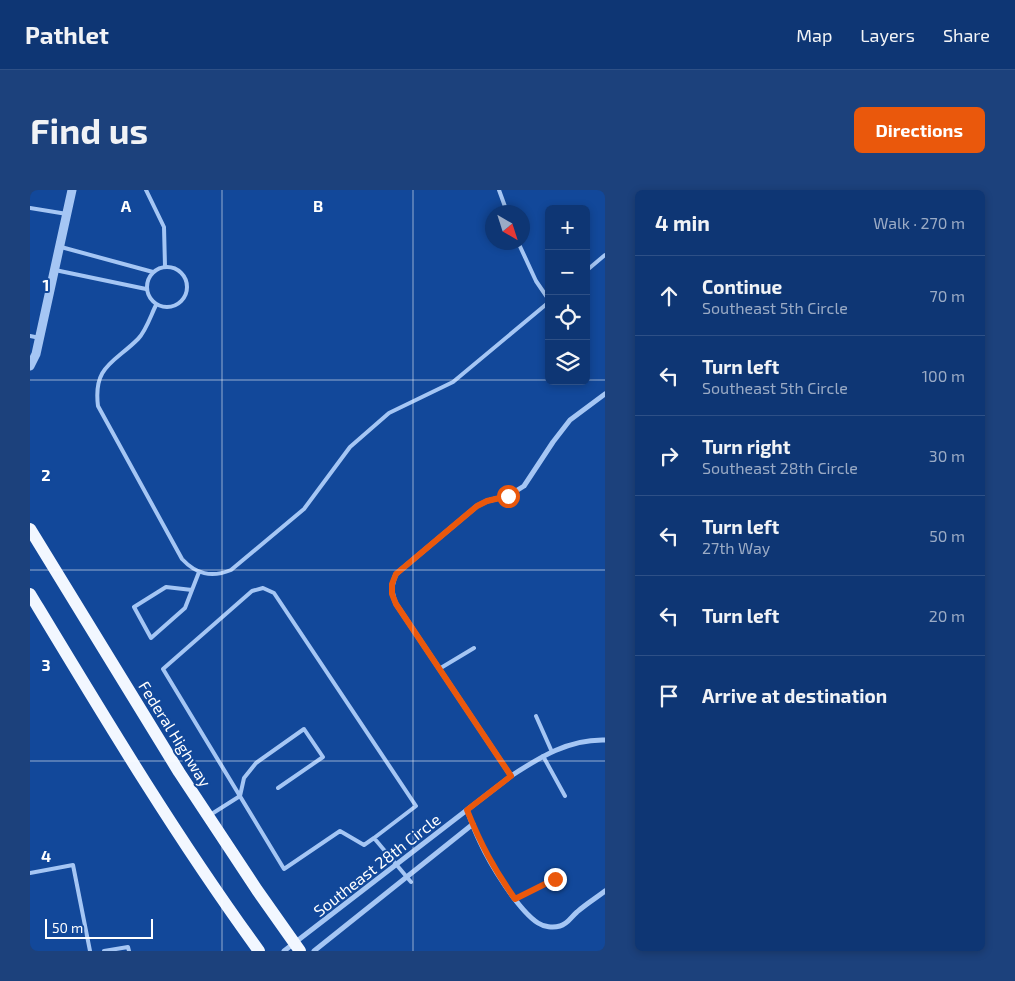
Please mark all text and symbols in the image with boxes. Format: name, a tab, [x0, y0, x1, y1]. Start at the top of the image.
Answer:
text: Pathlet	[25, 20, 109, 49]
text: Map	[796, 24, 832, 46]
text: Layers	[860, 24, 915, 46]
text: Share	[943, 24, 990, 46]
button: Directions	[854, 107, 985, 153]
text: Find us	[30, 109, 148, 151]
text: A	[121, 196, 132, 215]
text: B	[313, 196, 323, 215]
north arrow	[485, 205, 530, 250]
map controls	[545, 205, 590, 385]
button: +	[545, 205, 590, 250]
text: 4 min	[655, 210, 710, 235]
text: Walk · 270 m	[873, 213, 965, 232]
button: −	[545, 250, 590, 295]
text: 1	[43, 275, 49, 294]
text: Continue	[702, 275, 782, 298]
icon: ahead	[655, 282, 683, 310]
text: 70 m	[930, 286, 965, 305]
button: locate	[545, 295, 590, 340]
text: Southeast 5th Circle	[702, 298, 848, 317]
button: layers	[545, 340, 590, 385]
text: Turn left	[702, 355, 779, 378]
icon: left	[655, 362, 683, 390]
text: 100 m	[922, 366, 965, 385]
text: Southeast 5th Circle	[702, 378, 848, 397]
text: Turn right	[702, 435, 790, 458]
icon: right	[655, 442, 683, 470]
text: 30 m	[929, 446, 965, 465]
text: Southeast 28th Circle	[702, 458, 858, 477]
text: 2	[41, 465, 51, 484]
route start	[497, 485, 520, 508]
text: Turn left	[702, 515, 779, 538]
icon: left	[655, 522, 683, 550]
text: 50 m	[929, 526, 965, 545]
text: 27th Way	[702, 538, 770, 557]
icon: left	[655, 602, 683, 630]
text: Turn left	[702, 604, 779, 627]
text: 20 m	[929, 606, 965, 625]
text: 3	[41, 655, 51, 674]
street label: Federal Highway	[135, 677, 216, 791]
icon: arrive	[655, 682, 683, 710]
text: Arrive at destination	[702, 684, 887, 707]
street label: Southeast 28th Circle	[309, 809, 444, 920]
text: 4	[41, 846, 51, 865]
route end	[544, 868, 567, 891]
scale bar	[45, 916, 152, 939]
text: 50 m	[52, 919, 83, 936]

